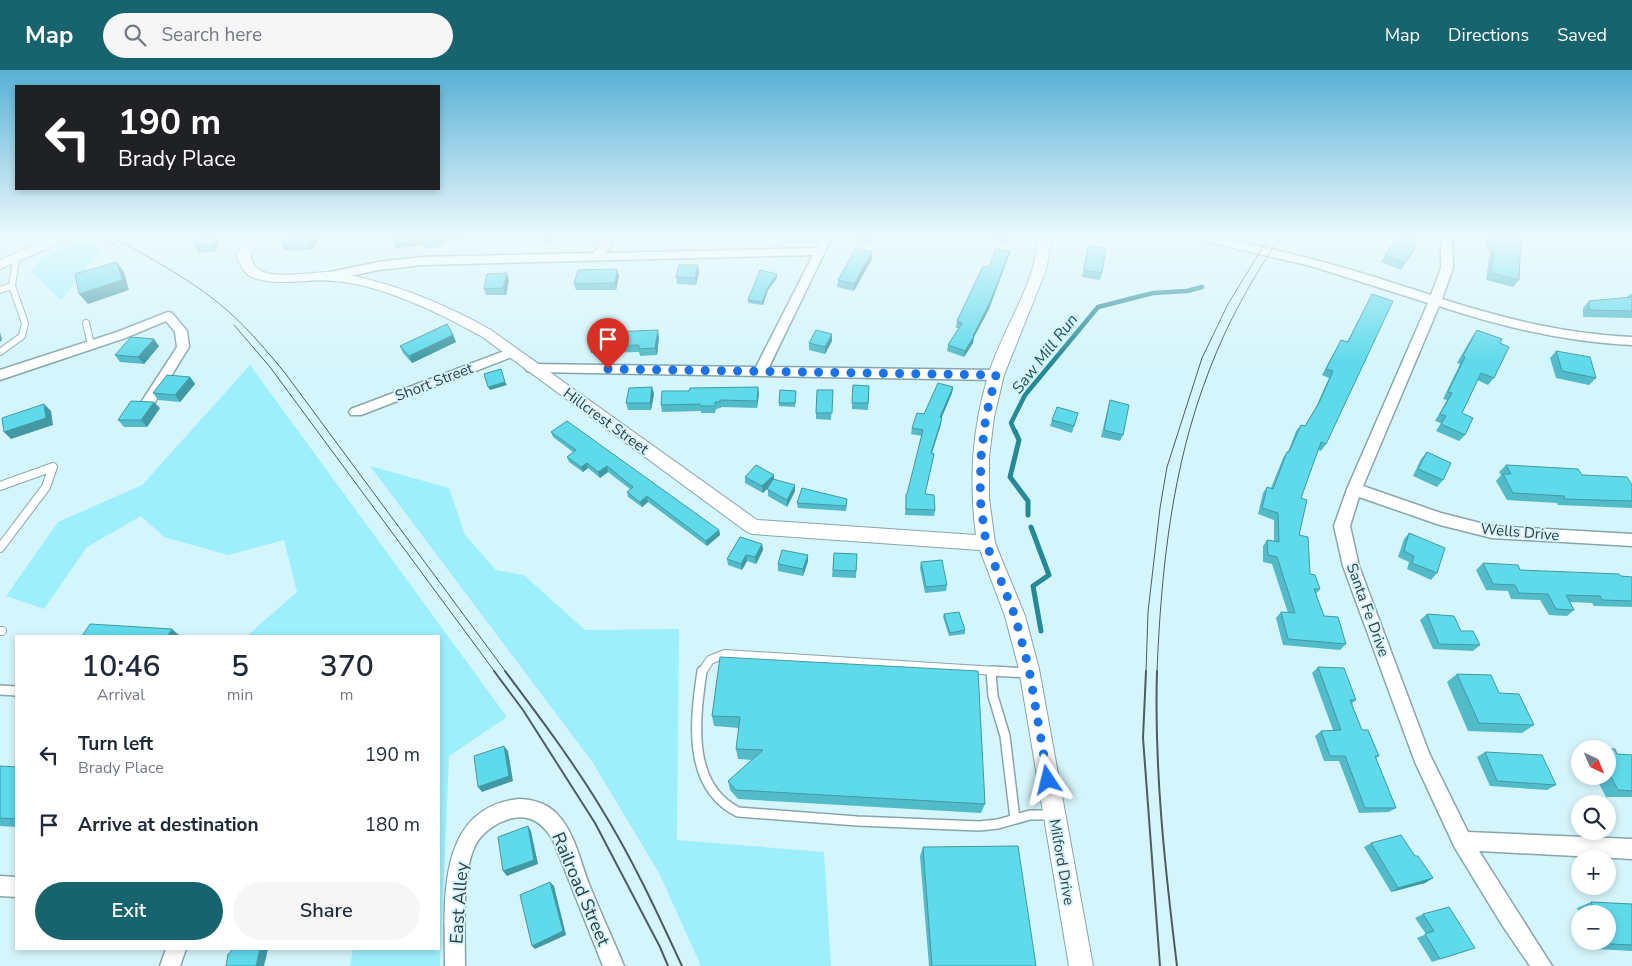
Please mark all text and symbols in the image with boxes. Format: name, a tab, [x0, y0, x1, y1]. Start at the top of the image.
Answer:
search box	[103, 13, 453, 58]
text: Map	[25, 19, 73, 51]
icon: search	[121, 21, 149, 49]
text: Search here	[161, 22, 262, 48]
text: Map	[1385, 23, 1420, 47]
text: Directions	[1448, 23, 1529, 47]
text: Saved	[1557, 23, 1607, 47]
text: 190 m	[118, 99, 221, 146]
icon: left	[35, 105, 100, 170]
text: Brady Place	[118, 144, 236, 174]
water label: Saw Mill Run	[1007, 310, 1083, 398]
pin	[587, 318, 629, 369]
icon: arrive	[594, 325, 622, 353]
street label: Short Street	[392, 358, 477, 406]
street label: Hillcrest Street	[559, 383, 653, 459]
street label: Wells Drive	[1480, 519, 1560, 545]
street label: Santa Fe Drive	[1342, 560, 1394, 660]
text: 10:46	[81, 646, 160, 687]
text: 5	[231, 646, 249, 687]
text: 370	[320, 646, 374, 687]
text: Arrival	[97, 684, 145, 706]
text: min	[227, 684, 253, 706]
text: m	[340, 684, 354, 706]
text: Turn left	[78, 731, 153, 757]
north arrow	[1571, 740, 1616, 785]
map controls	[1571, 740, 1616, 950]
icon: left	[35, 741, 63, 769]
text: 190 m	[365, 742, 420, 768]
position arrow	[1021, 753, 1073, 805]
text: Brady Place	[78, 757, 164, 779]
button: search	[1571, 795, 1616, 840]
icon: arrive	[35, 811, 63, 839]
text: Arrive at destination	[78, 812, 259, 838]
text: 180 m	[365, 812, 420, 838]
street label: Milford Drive	[1045, 817, 1079, 907]
street label: Railroad Street	[546, 829, 616, 950]
button: +	[1571, 850, 1616, 895]
street label: East Alley	[444, 861, 474, 945]
button: Exit	[35, 882, 223, 940]
button: Share	[233, 882, 420, 940]
button: −	[1571, 905, 1616, 950]

